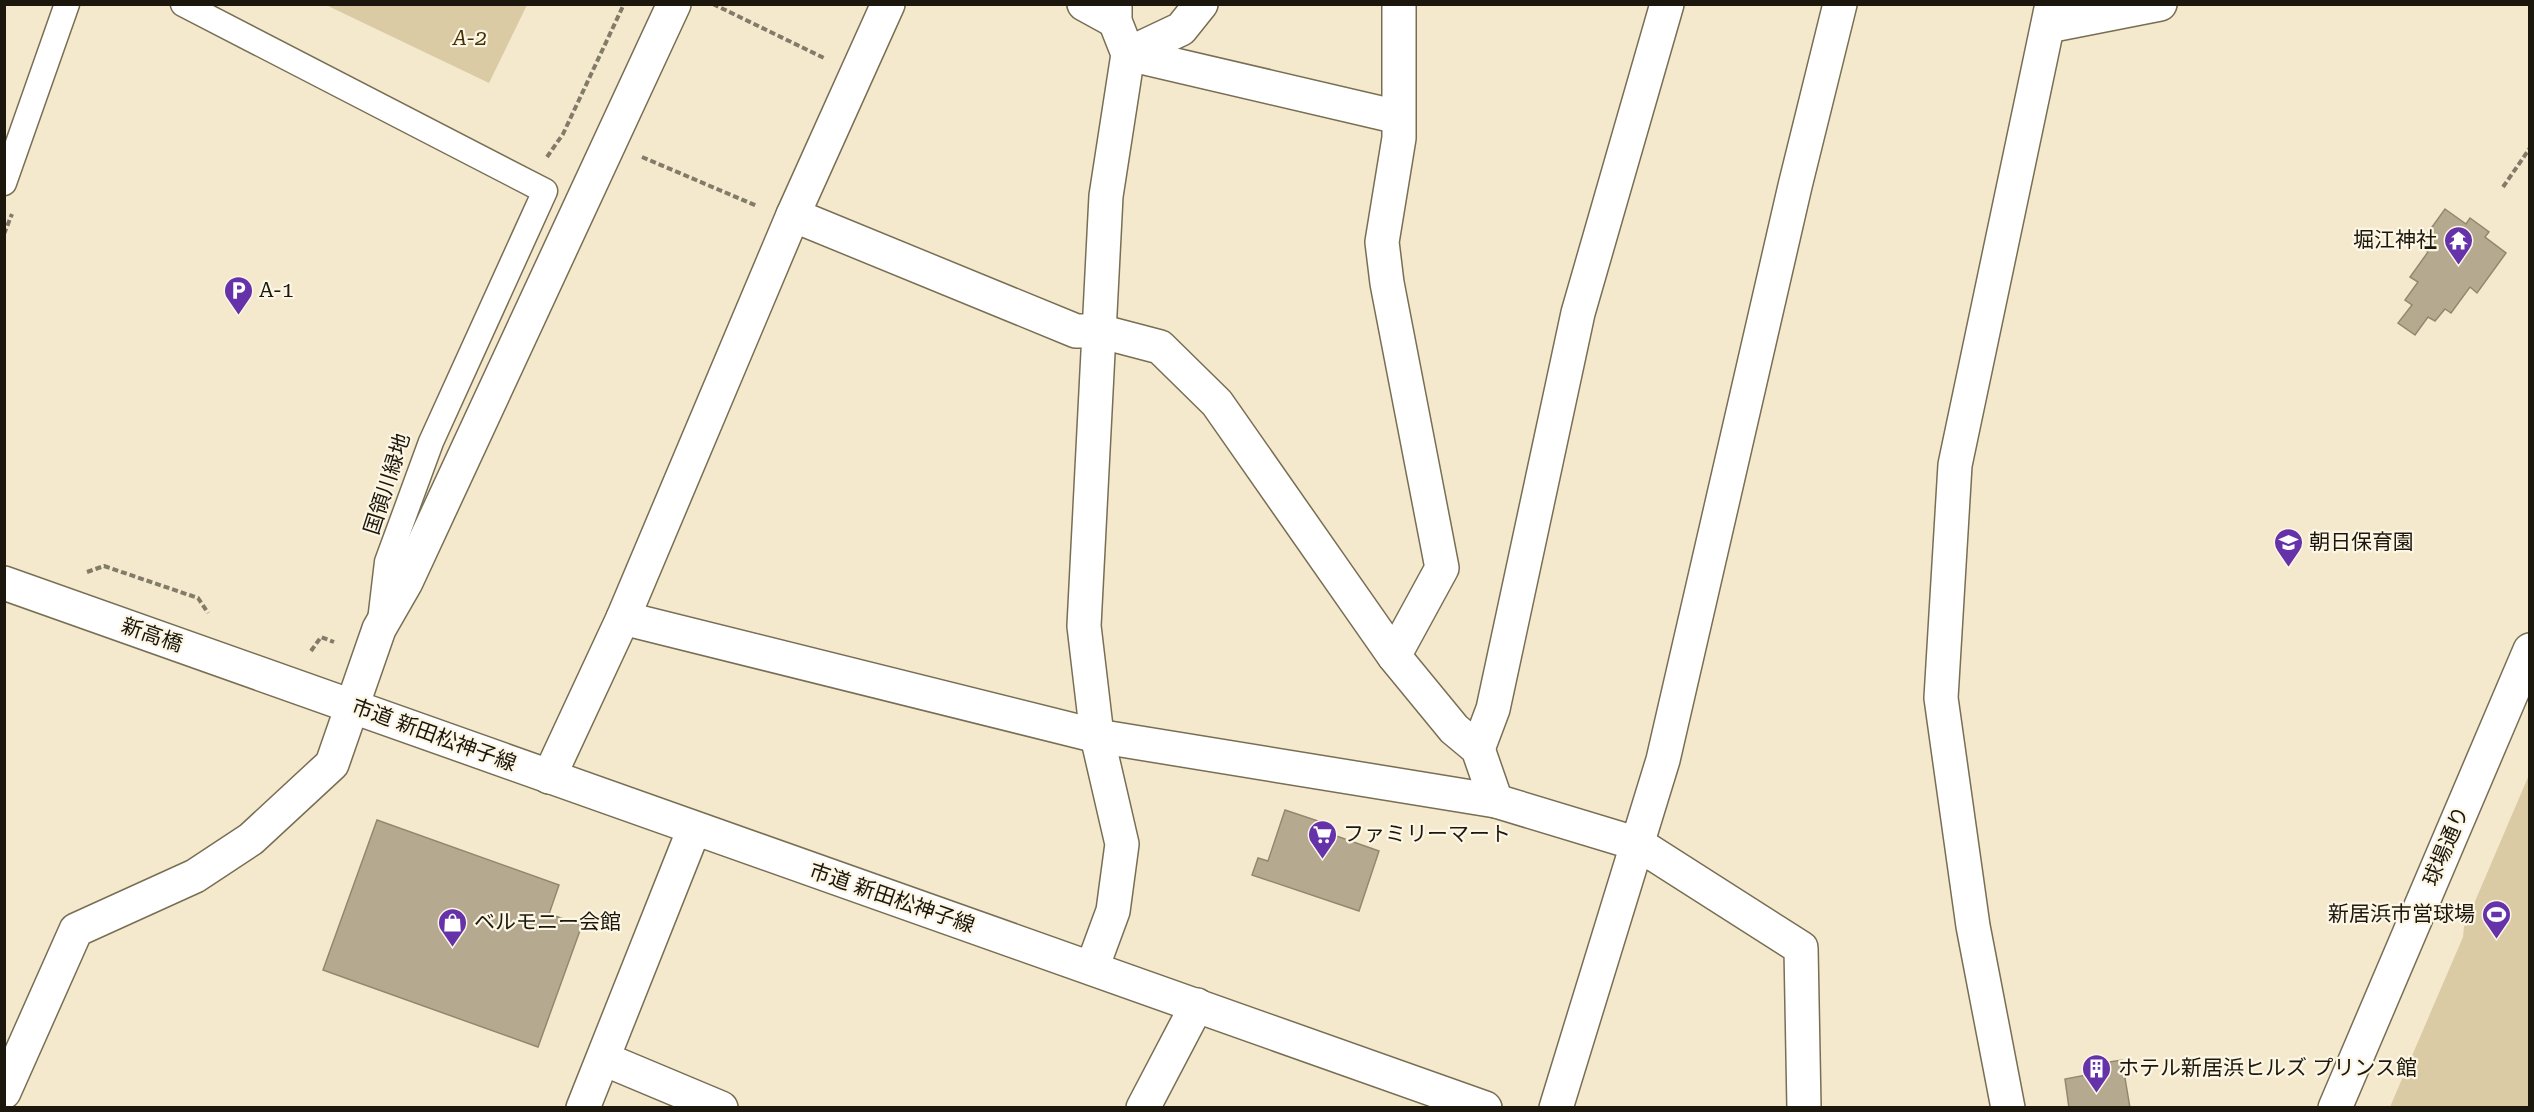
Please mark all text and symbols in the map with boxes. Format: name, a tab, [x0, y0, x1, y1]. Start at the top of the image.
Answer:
park label: A-2	[451, 26, 487, 50]
temple icon: 堀江神社	[2442, 224, 2474, 266]
place label: 堀江神社	[2353, 228, 2437, 252]
parking icon: A-1	[222, 274, 254, 316]
place label: A-1	[259, 278, 294, 302]
street label: 国領川緑地	[359, 430, 415, 538]
school or university icon: 朝日保育園	[2272, 526, 2304, 568]
place label: 朝日保育園	[2309, 530, 2414, 554]
street label: 新高橋	[118, 613, 186, 657]
street label: 市道 新田松神子線	[348, 694, 520, 776]
street label: 球場通り	[2419, 803, 2473, 889]
supermarket icon: ファミリーマート	[1306, 818, 1338, 860]
place label: ファミリーマート	[1343, 822, 1511, 846]
street label: 市道 新田松神子線	[806, 858, 978, 938]
sports icon: 新居浜市営球場	[2480, 898, 2512, 940]
place label: 新居浜市営球場	[2328, 902, 2475, 926]
shop icon: ベルモニー会館	[437, 906, 469, 948]
place label: ベルモニー会館	[474, 910, 621, 934]
building icon: ホテル新居浜ヒルズ プリンス館	[2081, 1052, 2113, 1094]
place label: ホテル新居浜ヒルズ プリンス館	[2118, 1056, 2417, 1080]

